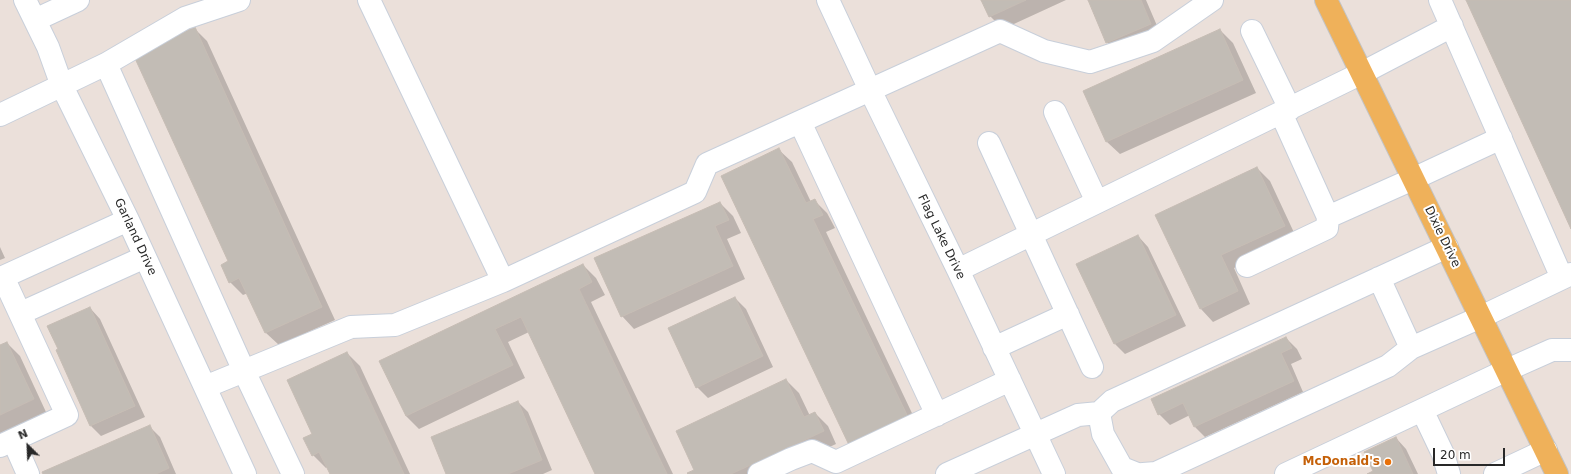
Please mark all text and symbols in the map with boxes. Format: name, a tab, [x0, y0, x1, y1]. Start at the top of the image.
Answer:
street label: Flag Lake Drive	[914, 192, 968, 282]
street label: Garland Drive	[111, 196, 159, 278]
street label: Dixie Drive	[1421, 204, 1463, 270]
north arrow	[8, 426, 48, 466]
text: N	[16, 427, 30, 442]
scale bar	[1435, 440, 1507, 466]
text: 20 m	[1440, 448, 1471, 462]
place label: McDonald's	[1303, 455, 1380, 469]
marker: McDonald's	[1383, 457, 1393, 467]

